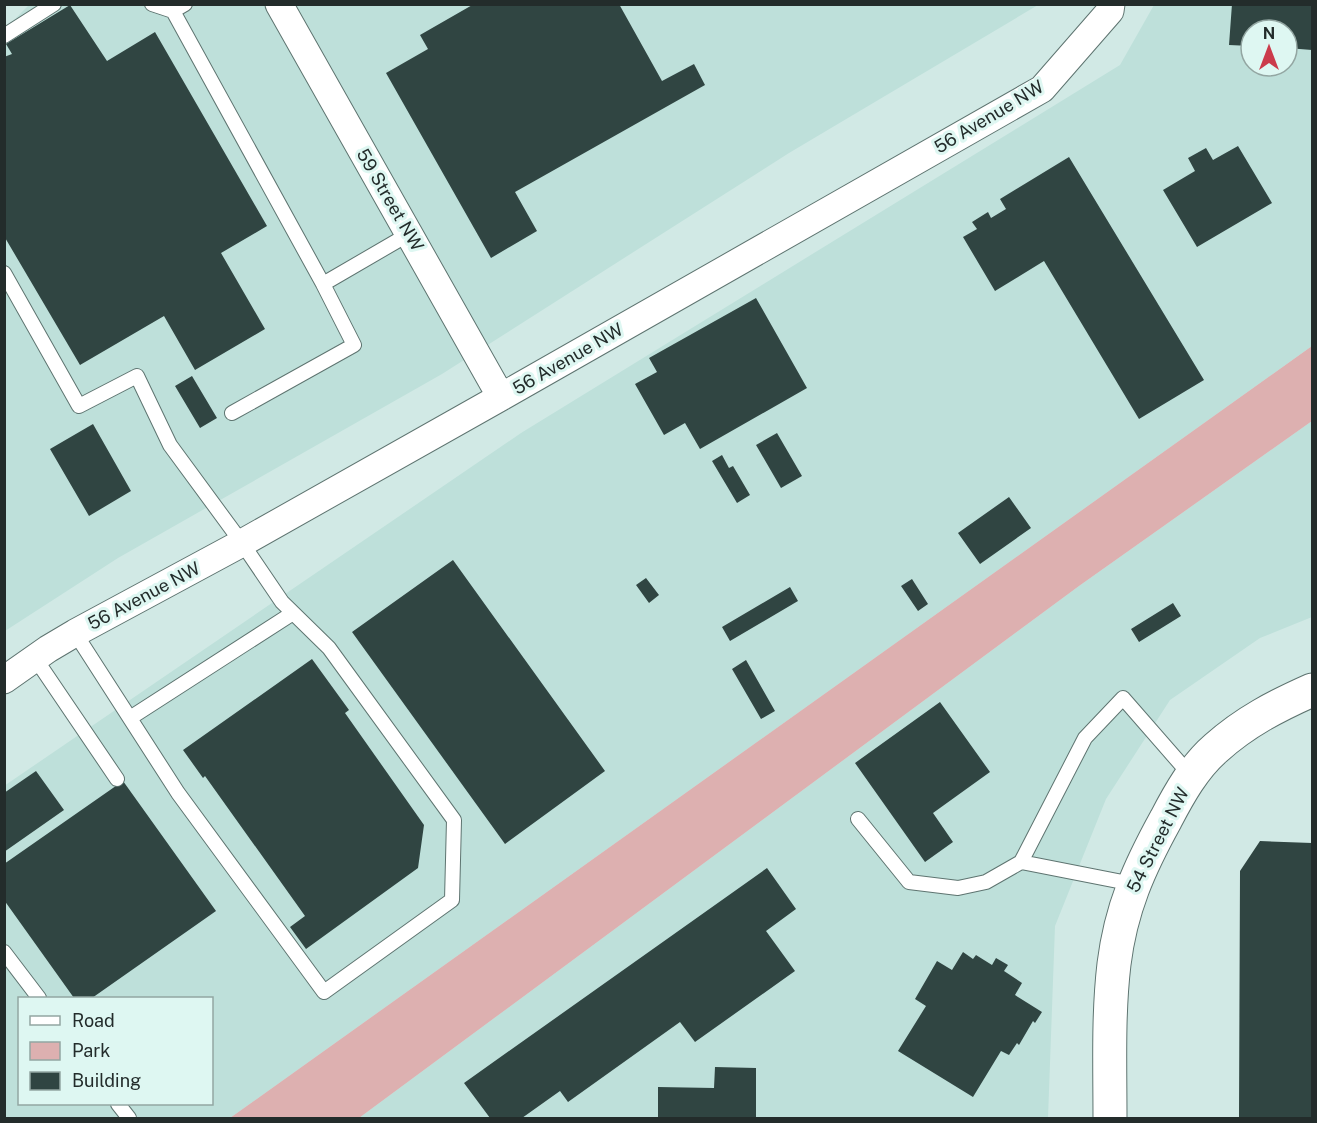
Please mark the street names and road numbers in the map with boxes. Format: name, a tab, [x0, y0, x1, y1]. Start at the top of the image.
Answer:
street label: 56 Avenue NW	[930, 76, 1047, 157]
street label: 59 Street NW	[353, 145, 428, 255]
street label: 56 Avenue NW	[509, 318, 627, 399]
street label: 56 Avenue NW	[84, 557, 203, 634]
street label: 54 Street NW	[1122, 784, 1193, 896]

